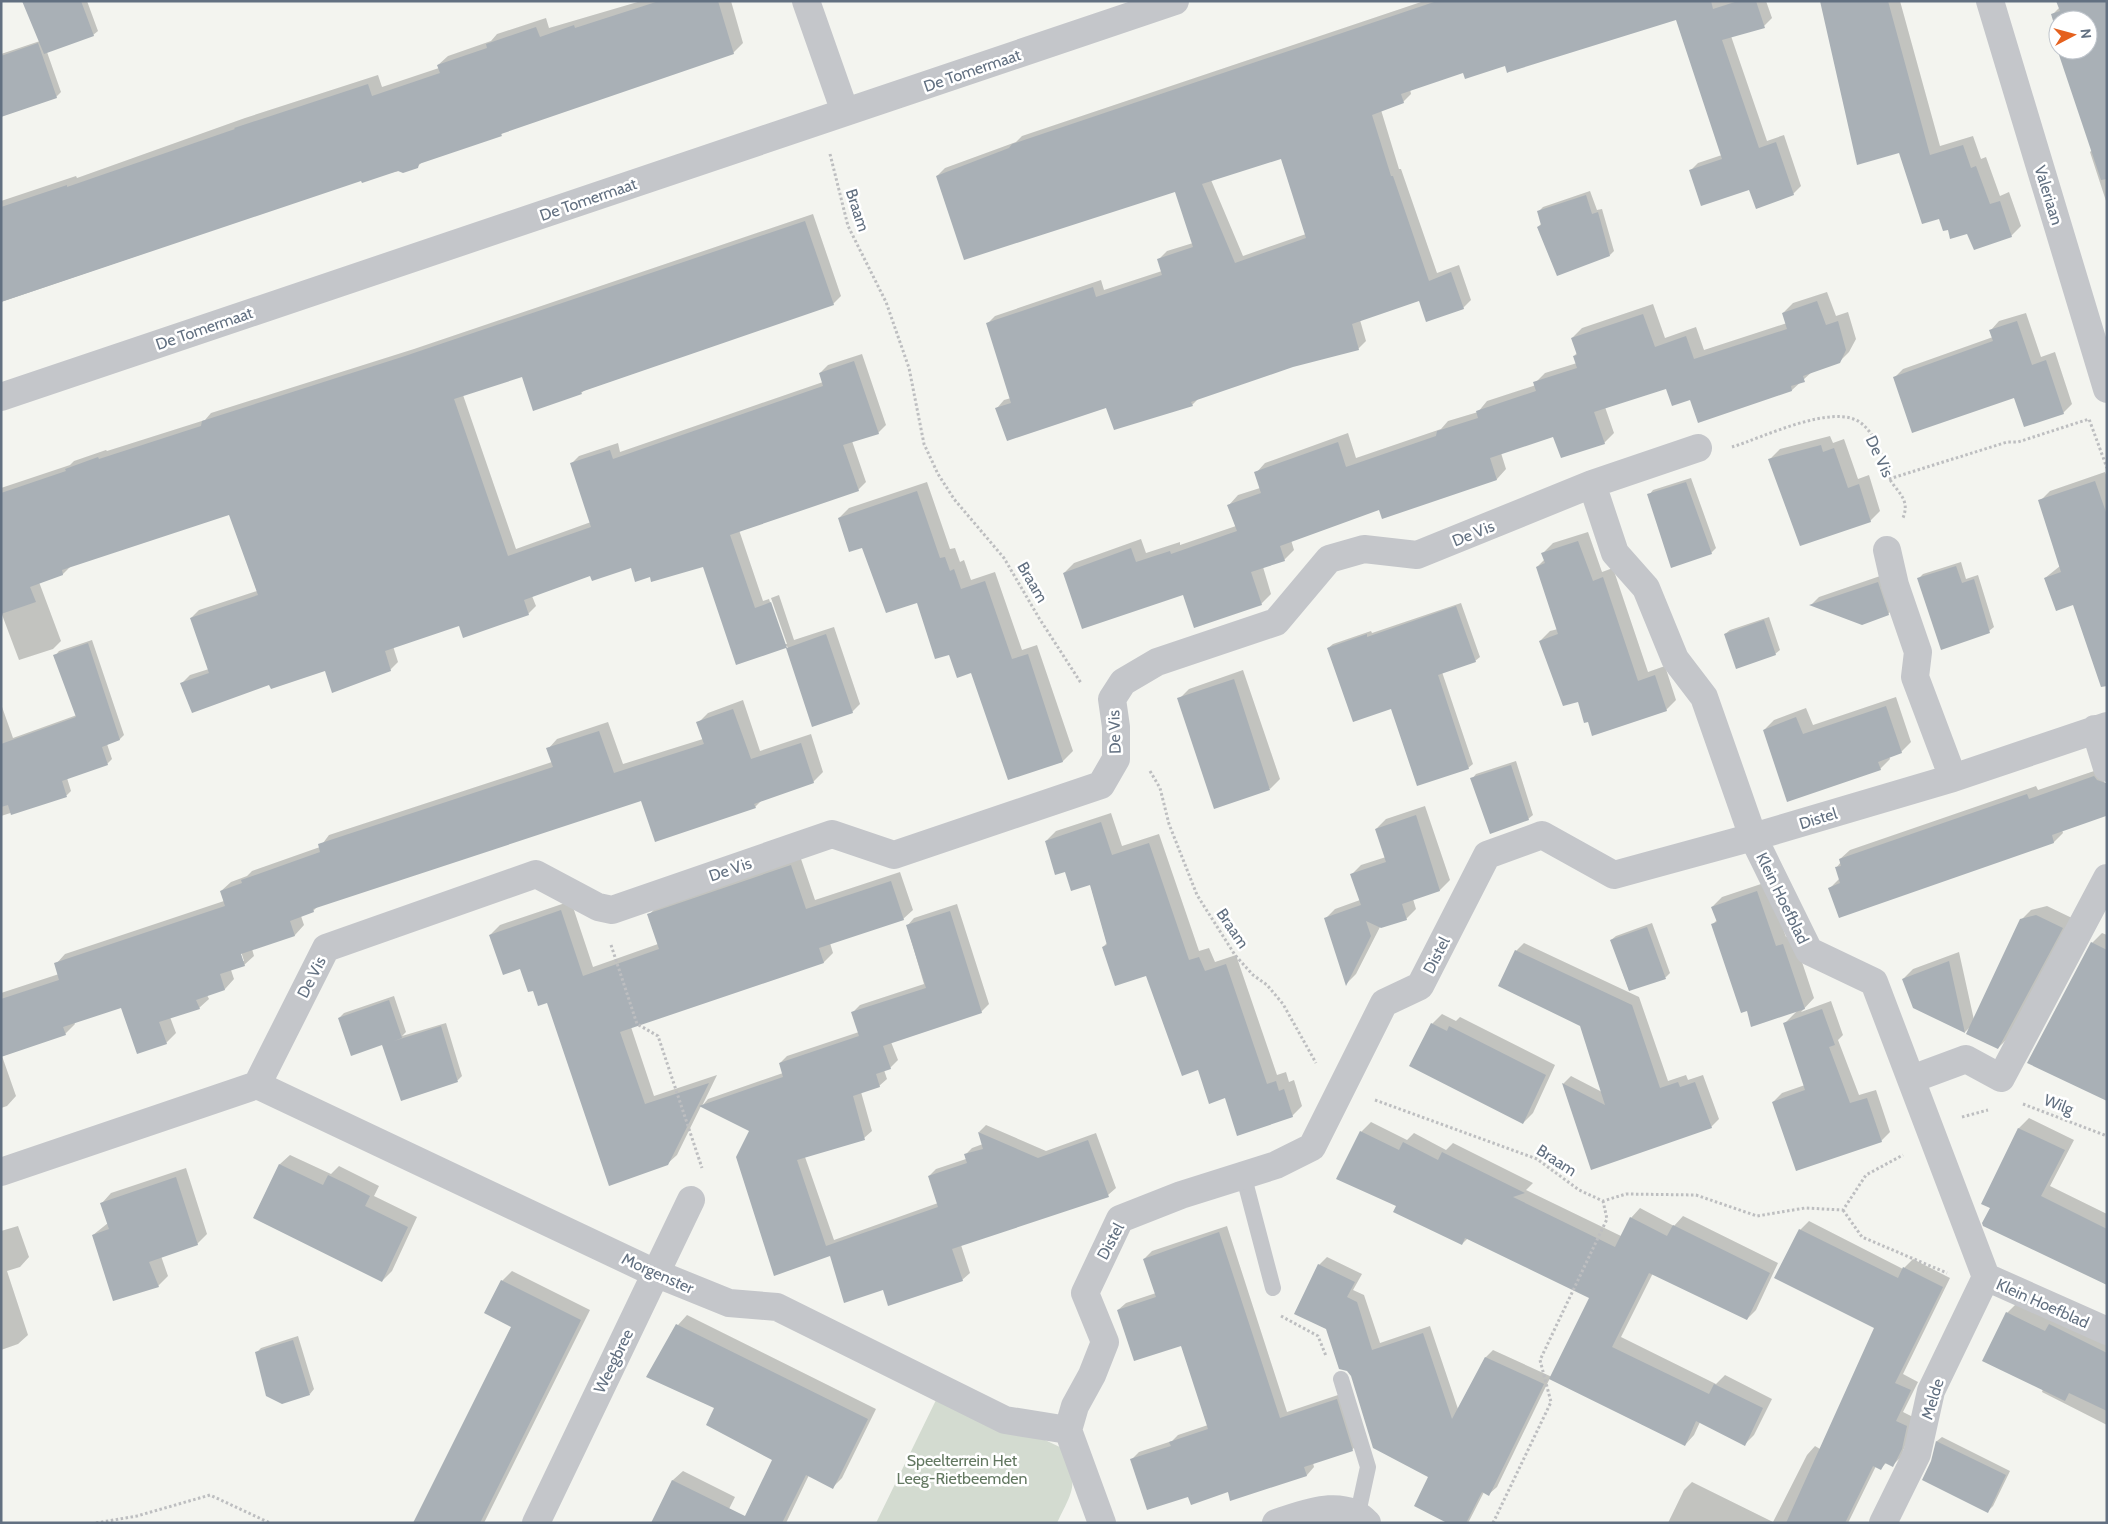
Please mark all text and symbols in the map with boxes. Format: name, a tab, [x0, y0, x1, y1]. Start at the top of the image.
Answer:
north arrow	[2048, 10, 2098, 60]
text: N	[2076, 28, 2095, 40]
street label: De Tomermaat	[921, 45, 1024, 96]
street label: Valeriaan	[2030, 163, 2067, 227]
street label: De Tomermaat	[537, 174, 640, 225]
street label: Braam	[842, 186, 873, 234]
street label: De Tomermaat	[153, 303, 256, 354]
street label: De Vis	[1862, 432, 1898, 480]
street label: De Vis	[1449, 516, 1497, 550]
street label: Braam	[1013, 559, 1052, 606]
street label: De Vis	[1104, 709, 1125, 754]
street label: Distel	[1797, 804, 1840, 833]
street label: Klein Hoefblad	[1752, 849, 1813, 947]
street label: De Vis	[706, 853, 754, 886]
street label: Braam	[1212, 905, 1253, 952]
street label: Distel	[1419, 933, 1454, 977]
street label: De Vis	[293, 953, 330, 1001]
street label: Wilg	[2041, 1090, 2077, 1119]
street label: Braam	[1533, 1141, 1580, 1180]
street label: Distel	[1093, 1219, 1128, 1263]
street label: Morgenster	[619, 1249, 698, 1298]
street label: Klein Hoefblad	[1993, 1275, 2092, 1332]
street label: Weegbree	[590, 1326, 637, 1396]
street label: Melde	[1917, 1376, 1948, 1422]
park label: Speelterrein Het Leeg-Rietbeemden	[897, 1451, 1027, 1488]

